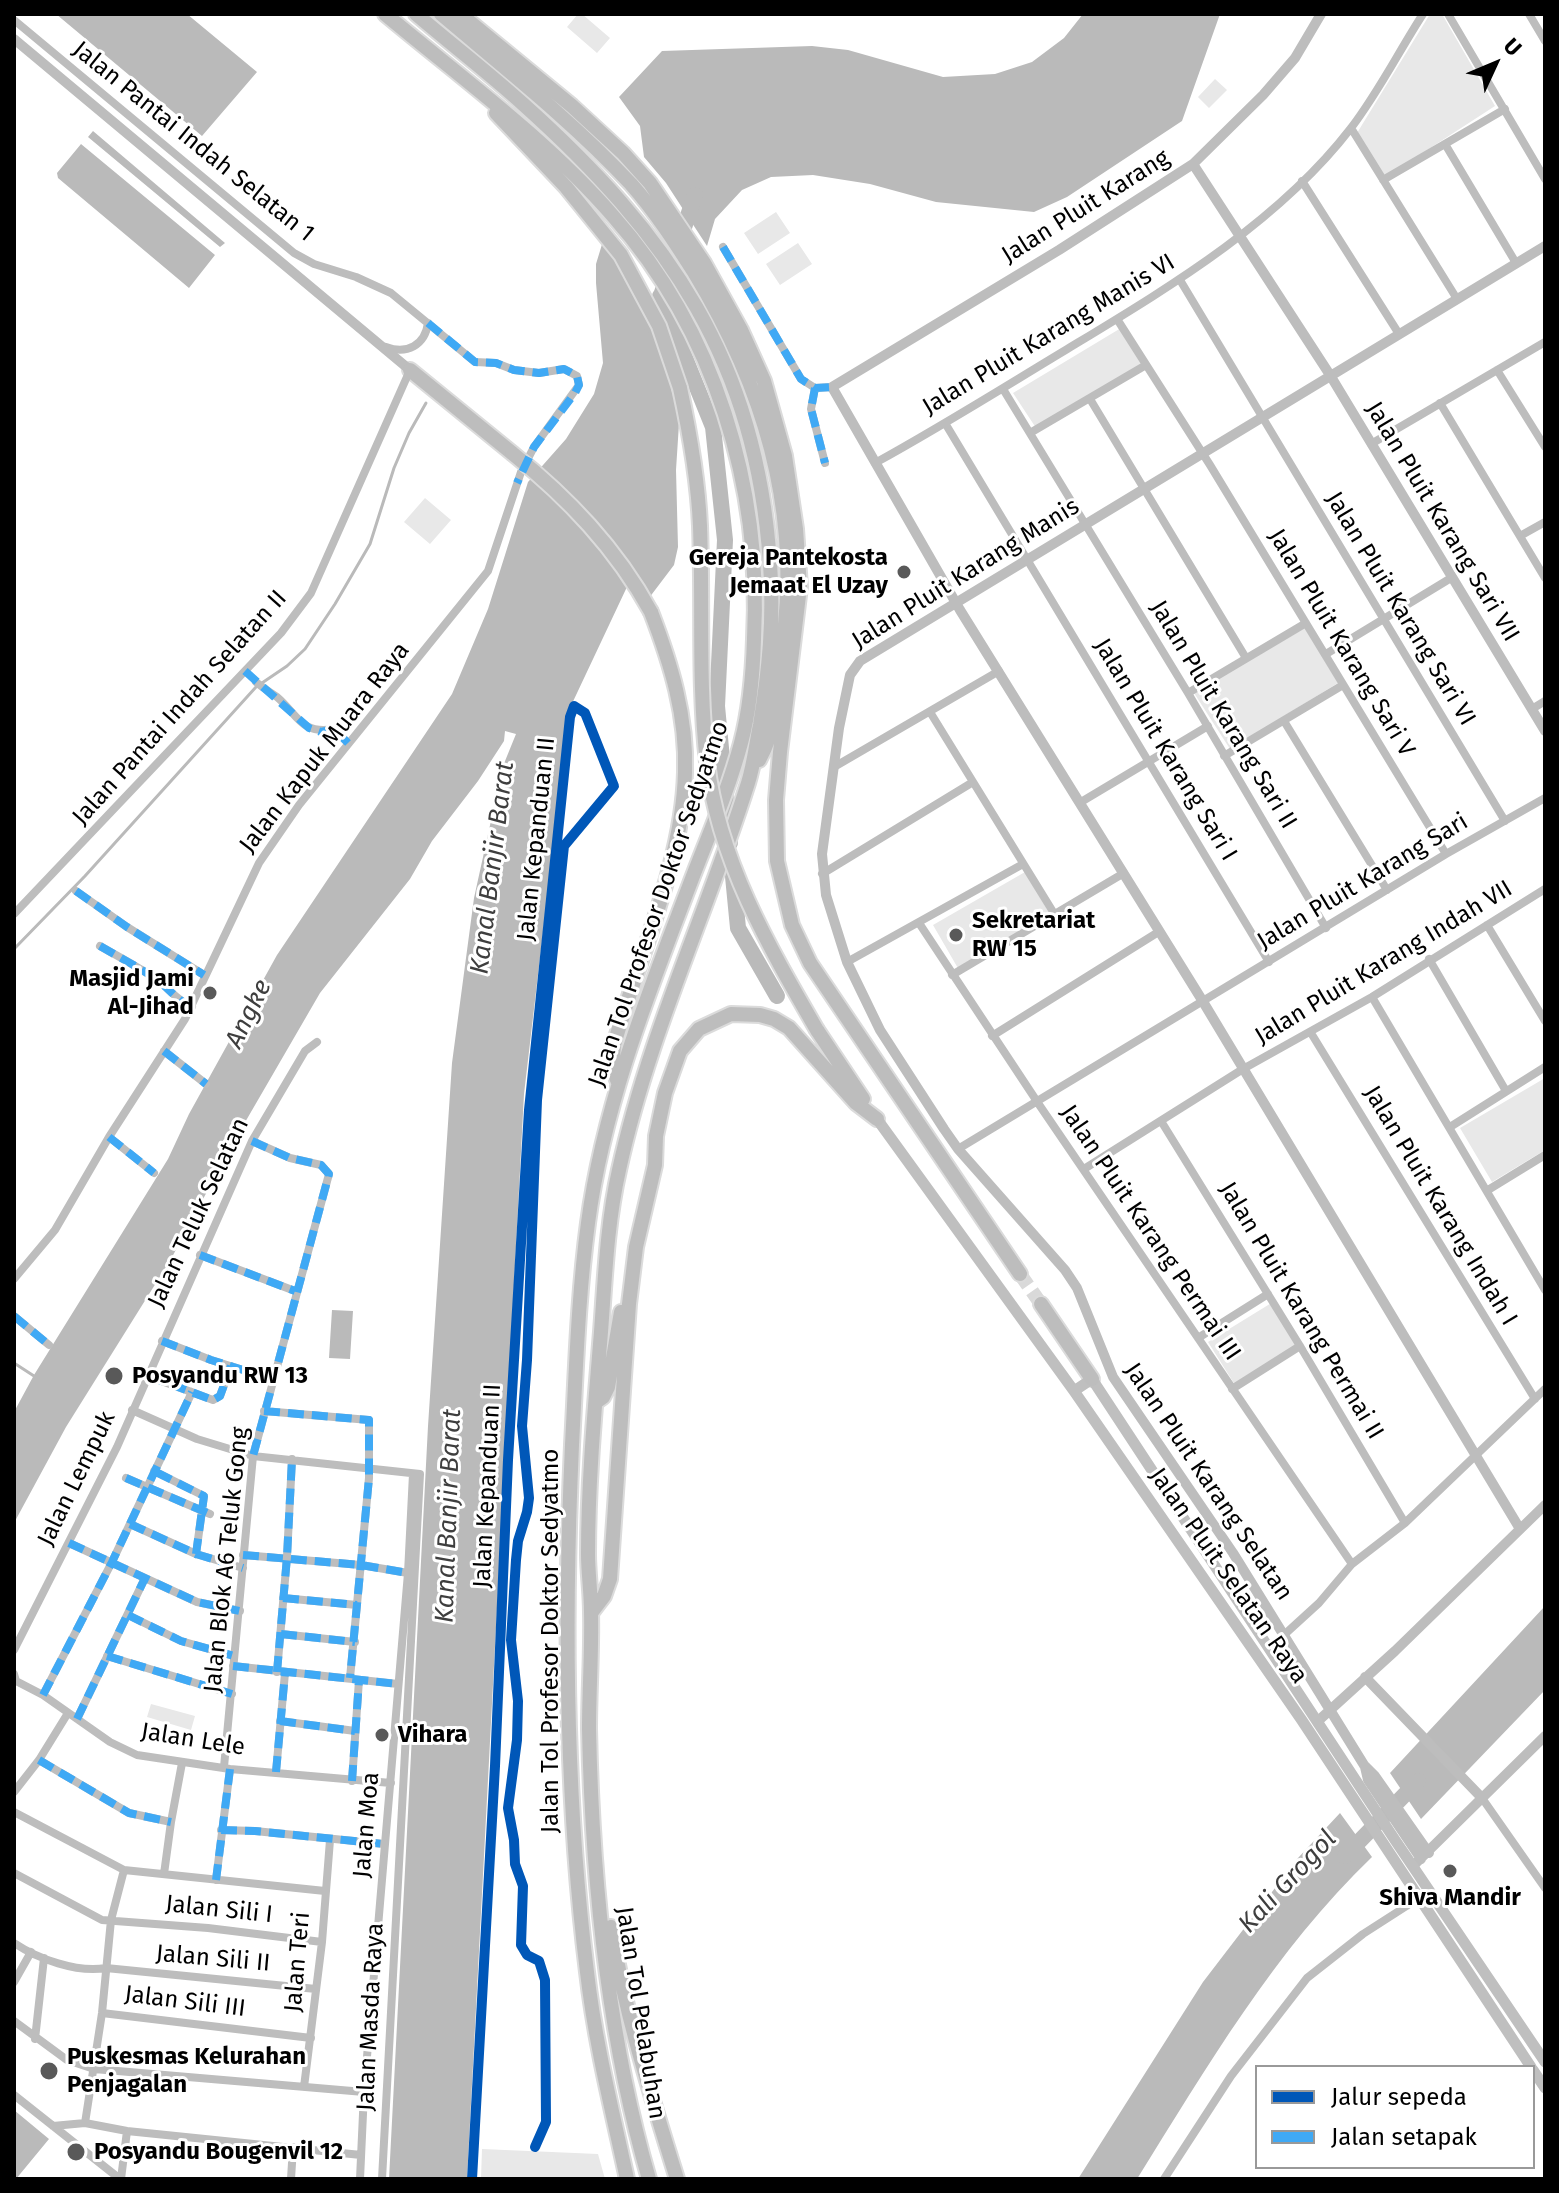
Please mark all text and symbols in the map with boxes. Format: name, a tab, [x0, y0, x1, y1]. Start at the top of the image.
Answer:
north arrow	[1455, 24, 1535, 104]
text: U	[1498, 32, 1527, 62]
street label: Jalan Pantai Indah Selatan 1	[66, 36, 320, 248]
street label: Jalan Pluit Karang	[997, 144, 1175, 270]
street label: Jalan Pluit Karang Manis VI	[918, 248, 1180, 422]
street label: Jalan Pluit Karang Sari VII	[1359, 397, 1525, 647]
street label: Jalan Pluit Karang Sari VI	[1319, 487, 1481, 731]
street label: Jalan Pluit Karang Manis	[847, 492, 1085, 656]
street label: Jalan Pluit Karang Sari V	[1262, 524, 1420, 762]
place label: Gereja Pantekosta Jemaat El Uzay	[689, 544, 888, 600]
marker: Gereja Pantekosta Jemaat El Uzay	[895, 563, 913, 581]
street label: Jalan Pantai Indah Selatan II	[67, 585, 293, 831]
street label: Jalan Pluit Karang Sari II	[1143, 596, 1303, 834]
street label: Jalan Pluit Karang Sari I	[1087, 634, 1243, 866]
street label: Jalan Kapuk Muara Raya	[234, 637, 416, 859]
street label: Jalan Tol Profesor Doktor Sedyatmo	[583, 717, 735, 1091]
street label: Jalan Kepanduan II	[512, 736, 562, 942]
water label: Kanal Banjir Barat	[464, 760, 522, 976]
street label: Jalan Pluit Karang Sari	[1252, 808, 1474, 956]
street label: Jalan Pluit Karang Indah VII	[1250, 875, 1518, 1051]
place label: Sekretariat RW 15	[972, 907, 1095, 963]
marker: Sekretariat RW 15	[947, 926, 965, 944]
place label: Masjid Jami Al-Jihad	[69, 965, 194, 1021]
water label: Angke	[219, 975, 279, 1053]
marker: Masjid Jami Al-Jihad	[201, 984, 219, 1002]
street label: Jalan Pluit Karang Indah I	[1357, 1081, 1523, 1331]
street label: Jalan Pluit Karang Permai III	[1054, 1100, 1246, 1366]
street label: Jalan Teluk Selatan	[142, 1114, 256, 1312]
street label: Jalan Pluit Karang Permai II	[1213, 1177, 1389, 1445]
street label: Jalan Pluit Karang Selatan	[1118, 1358, 1298, 1606]
place label: Posyandu RW 13	[132, 1362, 308, 1390]
marker: Posyandu RW 13	[103, 1365, 125, 1387]
street label: Jalan Kepanduan II	[468, 1383, 508, 1589]
street label: Jalan Lempuk	[32, 1407, 122, 1551]
water label: Kanal Banjir Barat	[430, 1409, 468, 1623]
street label: Jalan Blok A6 Teluk Gong	[199, 1426, 255, 1694]
street label: Jalan Tol Profesor Doktor Sedyatmo	[537, 1449, 565, 1833]
street label: Jalan Pluit Selatan Raya	[1143, 1463, 1313, 1689]
street label: Jalan Lele	[139, 1718, 247, 1762]
place label: Vihara	[398, 1721, 467, 1749]
marker: Vihara	[373, 1726, 391, 1744]
street label: Jalan Moa	[348, 1771, 386, 1879]
water label: Kali Grogol	[1233, 1824, 1343, 1940]
marker: Shiva Mandir	[1441, 1862, 1459, 1880]
place label: Shiva Mandir	[1379, 1884, 1521, 1912]
street label: Jalan Sili I	[164, 1890, 274, 1930]
street label: Jalan Tol Pelabuhan	[609, 1905, 671, 2121]
street label: Jalan Teri	[279, 1911, 317, 2013]
street label: Jalan Masda Raya	[352, 1922, 390, 2112]
street label: Jalan Sili II	[155, 1940, 271, 1978]
street label: Jalan Sili III	[123, 1980, 247, 2024]
place label: Puskesmas Kelurahan Penjagalan	[67, 2043, 306, 2099]
marker: Puskesmas Kelurahan Penjagalan	[38, 2060, 60, 2082]
legend	[1255, 2065, 1535, 2169]
text: Jalur sepeda	[1331, 2083, 1467, 2111]
text: Jalan setapak	[1331, 2123, 1477, 2151]
place label: Posyandu Bougenvil 12	[94, 2138, 343, 2166]
marker: Posyandu Bougenvil 12	[65, 2141, 87, 2163]

